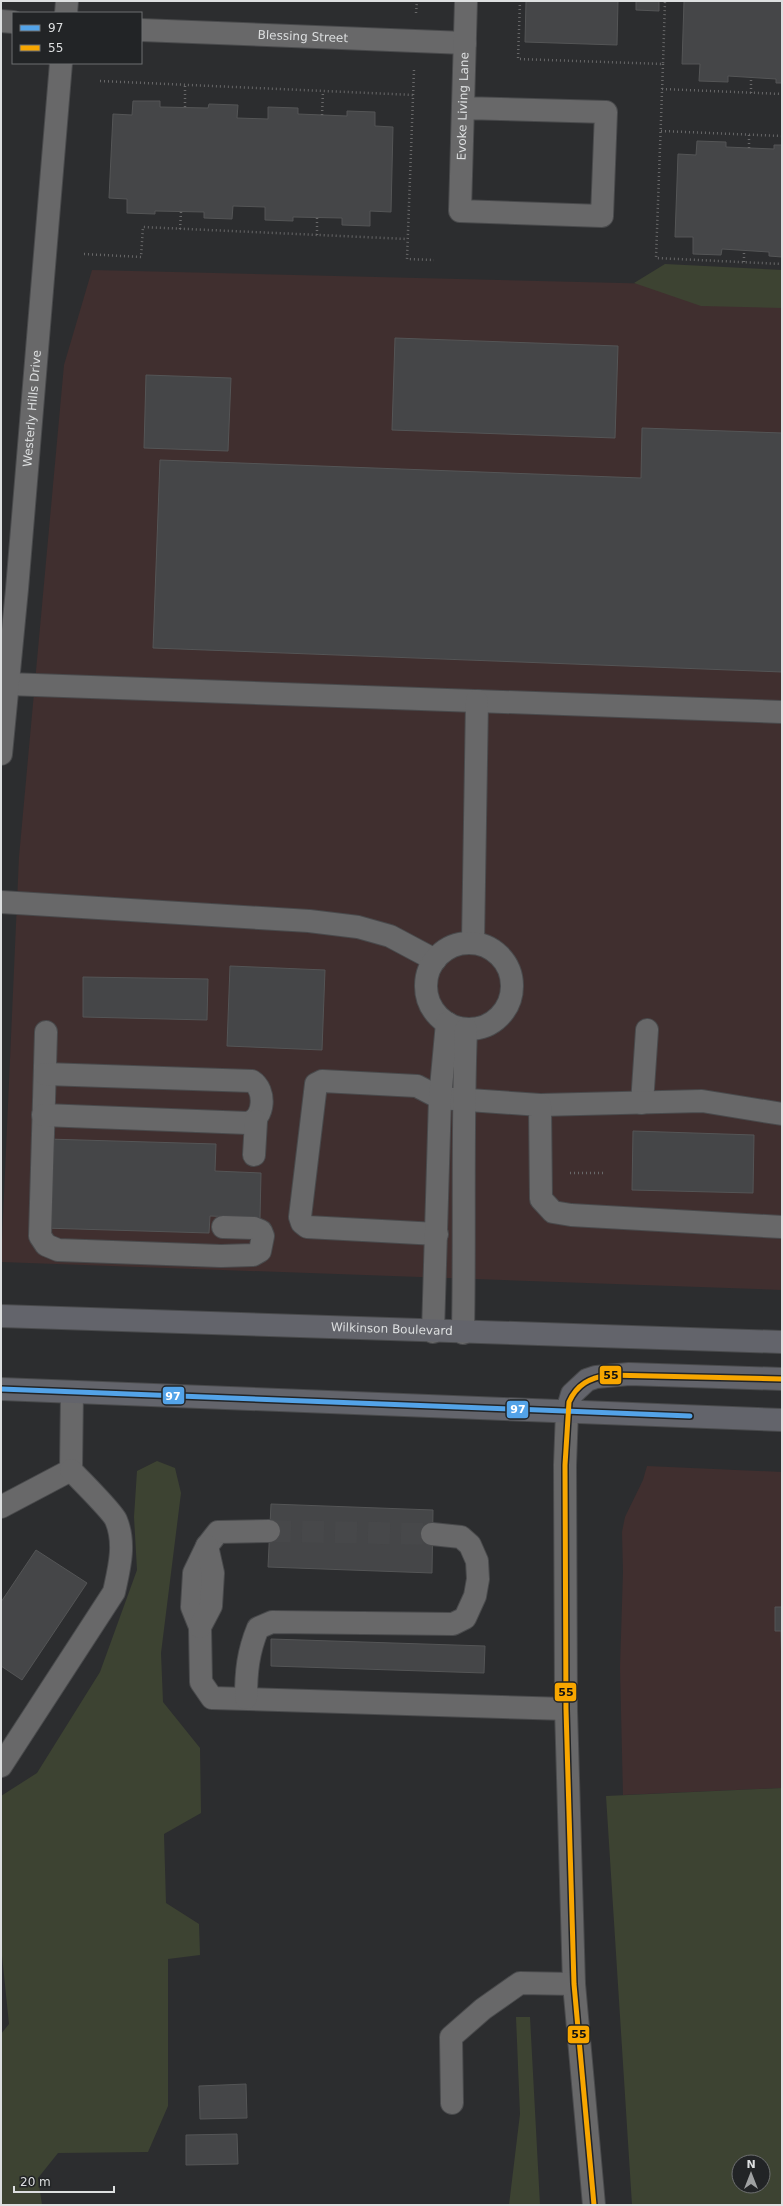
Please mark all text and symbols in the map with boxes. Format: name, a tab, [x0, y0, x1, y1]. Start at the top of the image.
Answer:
legend	[12, 12, 142, 64]
text: 97	[48, 21, 63, 35]
street label: Blessing Street	[257, 28, 349, 45]
text: 55	[48, 41, 63, 55]
street label: Evoke Living Lane	[454, 52, 472, 161]
street label: Westerly Hills Drive	[20, 349, 44, 467]
street label: Wilkinson Boulevard	[331, 1320, 453, 1338]
line badge: 55	[599, 1365, 622, 1385]
text: 55	[603, 1369, 619, 1382]
line badge: 97	[162, 1386, 185, 1405]
text: 97	[165, 1390, 181, 1403]
line badge: 97	[506, 1400, 529, 1419]
text: 97	[510, 1403, 526, 1416]
line badge: 55	[554, 1682, 577, 1702]
text: 55	[558, 1686, 574, 1699]
line badge: 55	[567, 2025, 590, 2044]
text: 55	[571, 2028, 587, 2041]
north arrow	[731, 2154, 771, 2194]
text: N	[746, 2158, 756, 2171]
scale bar	[14, 2168, 114, 2194]
text: 20 m	[20, 2175, 51, 2189]

